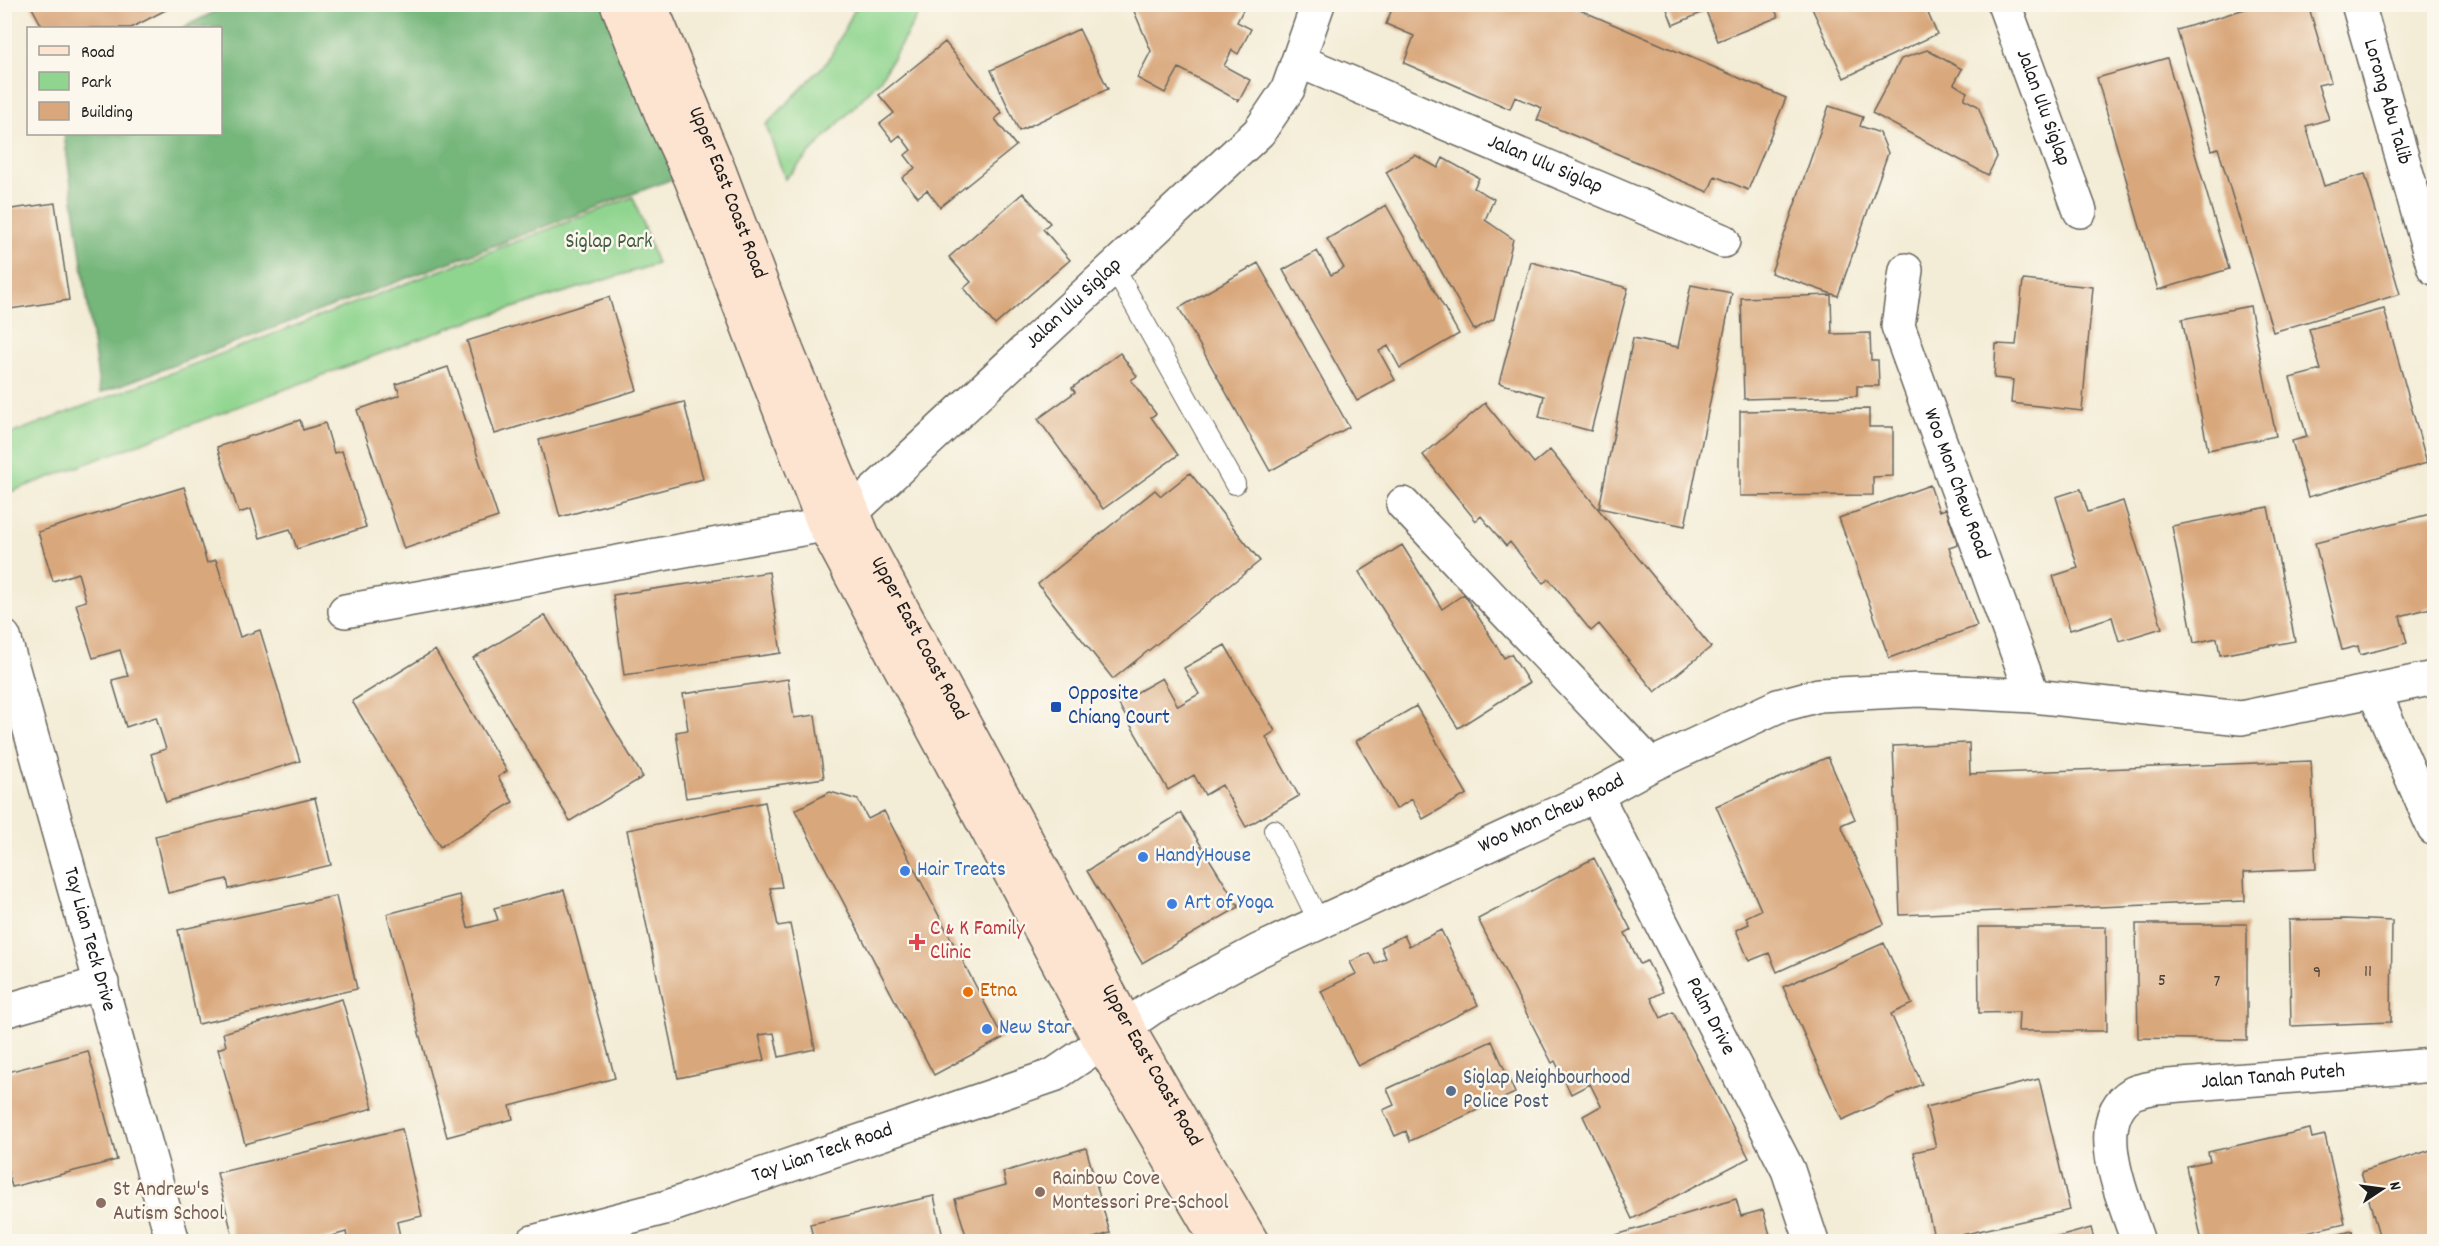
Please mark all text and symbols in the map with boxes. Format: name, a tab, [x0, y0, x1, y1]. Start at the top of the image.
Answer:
legend	[27, 27, 222, 135]
street label: Lorong Abu Talib	[2354, 36, 2419, 168]
text: Road	[81, 41, 115, 66]
street label: Jalan Ulu Siglap	[2007, 45, 2077, 171]
text: Park	[81, 71, 112, 96]
text: Building	[81, 101, 133, 126]
street label: Upper East Coast Road	[679, 102, 774, 283]
street label: Jalan Ulu Siglap	[1482, 128, 1607, 203]
park label: Siglap Park	[565, 228, 653, 258]
street label: Jalan Ulu Siglap	[1019, 251, 1130, 357]
street label: Woo Mon Chew Road	[1914, 405, 1997, 564]
street label: Upper East Coast Road	[862, 551, 975, 726]
place label: Opposite Chiang Court	[1068, 680, 1170, 734]
marker: Opposite Chiang Court	[1049, 700, 1063, 714]
street label: Woo Mon Chew Road	[1474, 767, 1630, 862]
place label: HandyHouse	[1155, 842, 1251, 872]
marker: HandyHouse	[1136, 850, 1150, 864]
place label: Hair Treats	[917, 856, 1006, 886]
street label: Tay Lian Teck Drive	[54, 864, 123, 1015]
marker: Hair Treats	[898, 864, 912, 878]
place label: Art of Yoga	[1184, 889, 1275, 919]
marker: Art of Yoga	[1165, 897, 1179, 911]
place label: C & K Family Clinic	[930, 915, 1025, 969]
marker: C & K Family Clinic	[908, 933, 926, 951]
house number: 11	[2364, 960, 2372, 985]
house number: 9	[2313, 961, 2321, 986]
house number: 5	[2158, 969, 2166, 994]
house number: 7	[2214, 970, 2221, 995]
street label: Palm Drive	[1677, 972, 1742, 1061]
place label: Etna	[980, 977, 1018, 1007]
street label: Upper East Coast Road	[1092, 979, 1209, 1153]
marker: Etna	[961, 985, 975, 999]
place label: New Star	[999, 1014, 1072, 1044]
marker: New Star	[980, 1022, 994, 1036]
street label: Jalan Tanah Puteh	[2200, 1057, 2346, 1098]
place label: Siglap Neighbourhood Police Post	[1463, 1064, 1630, 1118]
marker: Siglap Neighbourhood Police Post	[1444, 1084, 1458, 1098]
street label: Tay Lian Teck Road	[748, 1116, 897, 1192]
north arrow	[2352, 1159, 2412, 1219]
place label: Rainbow Cove Montessori Pre-School	[1052, 1165, 1229, 1219]
place label: St Andrew's Autism School	[113, 1176, 224, 1230]
text: N	[2382, 1180, 2406, 1193]
marker: Rainbow Cove Montessori Pre-School	[1033, 1185, 1047, 1199]
marker: St Andrew's Autism School	[94, 1196, 108, 1210]

